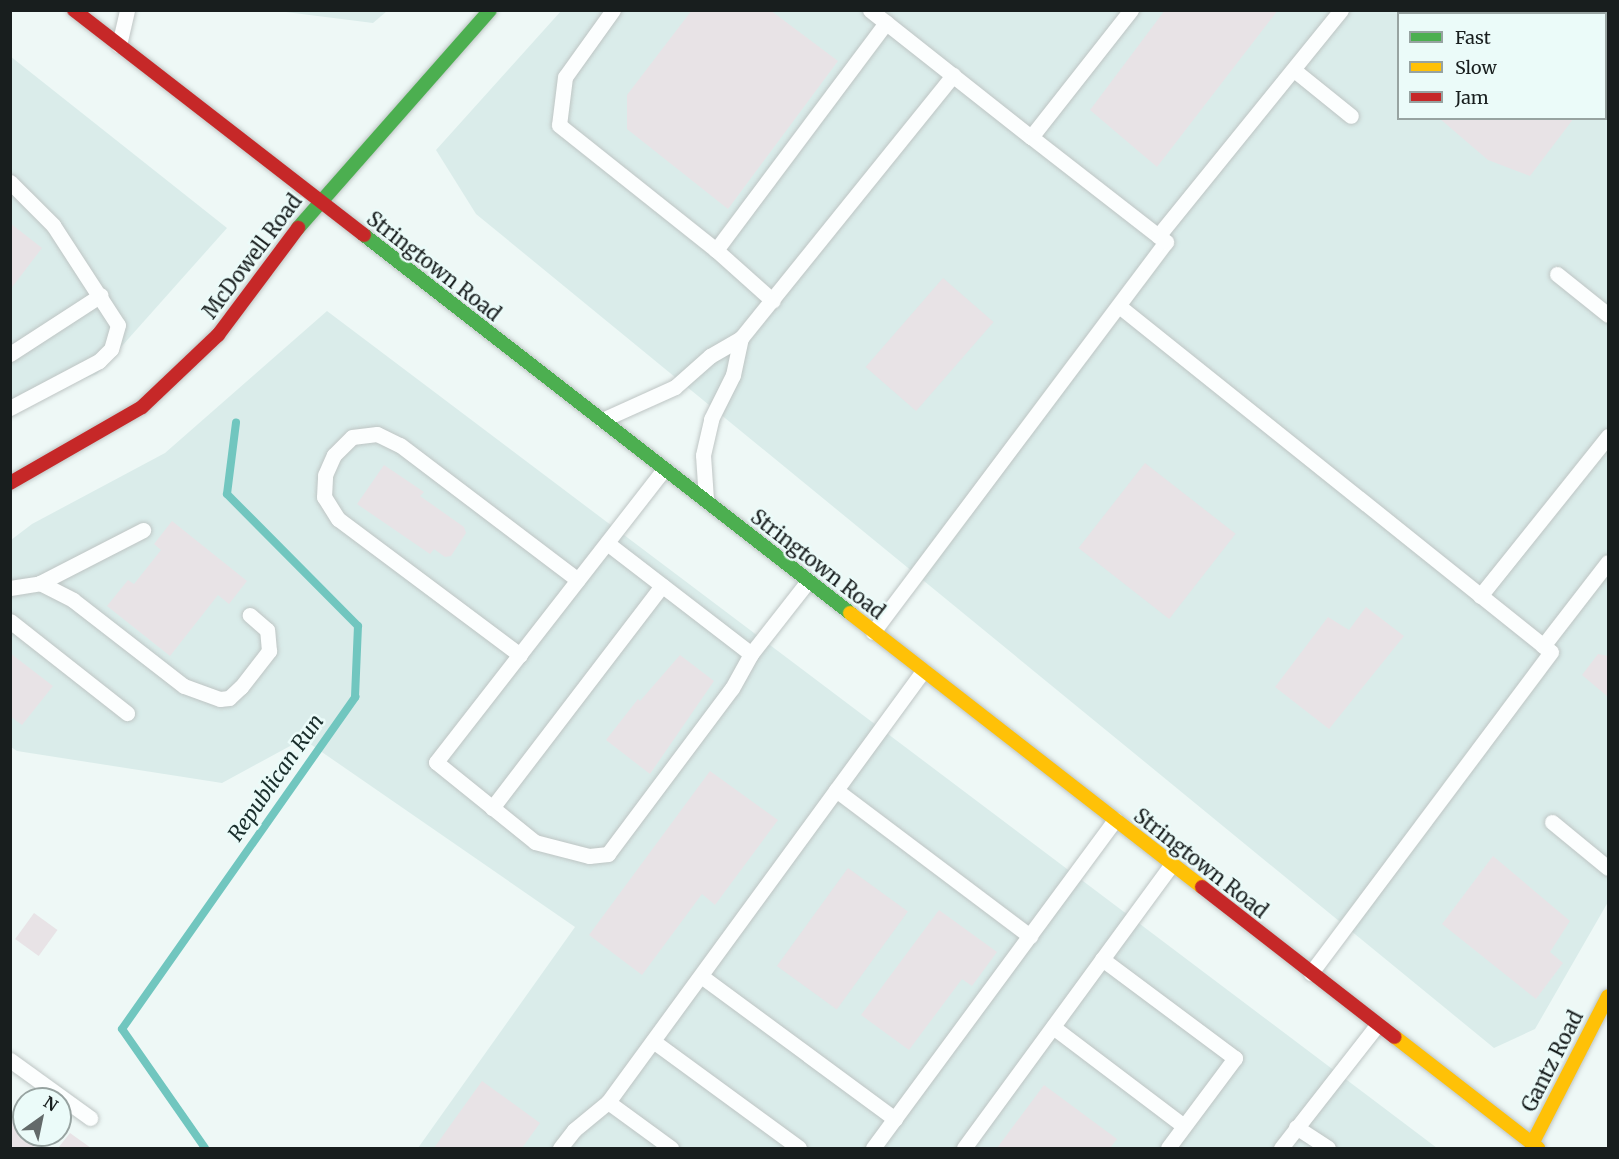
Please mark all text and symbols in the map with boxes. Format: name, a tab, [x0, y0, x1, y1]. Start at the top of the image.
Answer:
legend	[1397, 12, 1607, 120]
text: Fast	[1455, 26, 1491, 49]
text: Slow	[1455, 56, 1497, 79]
text: Jam	[1455, 86, 1489, 109]
street label: McDowell Road	[197, 189, 307, 323]
street label: Stringtown Road	[362, 206, 506, 326]
street label: Stringtown Road	[746, 504, 890, 624]
water label: Republican Run	[223, 710, 329, 846]
street label: Stringtown Road	[1129, 803, 1273, 923]
street label: Gantz Road	[1516, 1007, 1588, 1115]
north arrow	[12, 1087, 72, 1147]
text: N	[40, 1092, 61, 1115]

